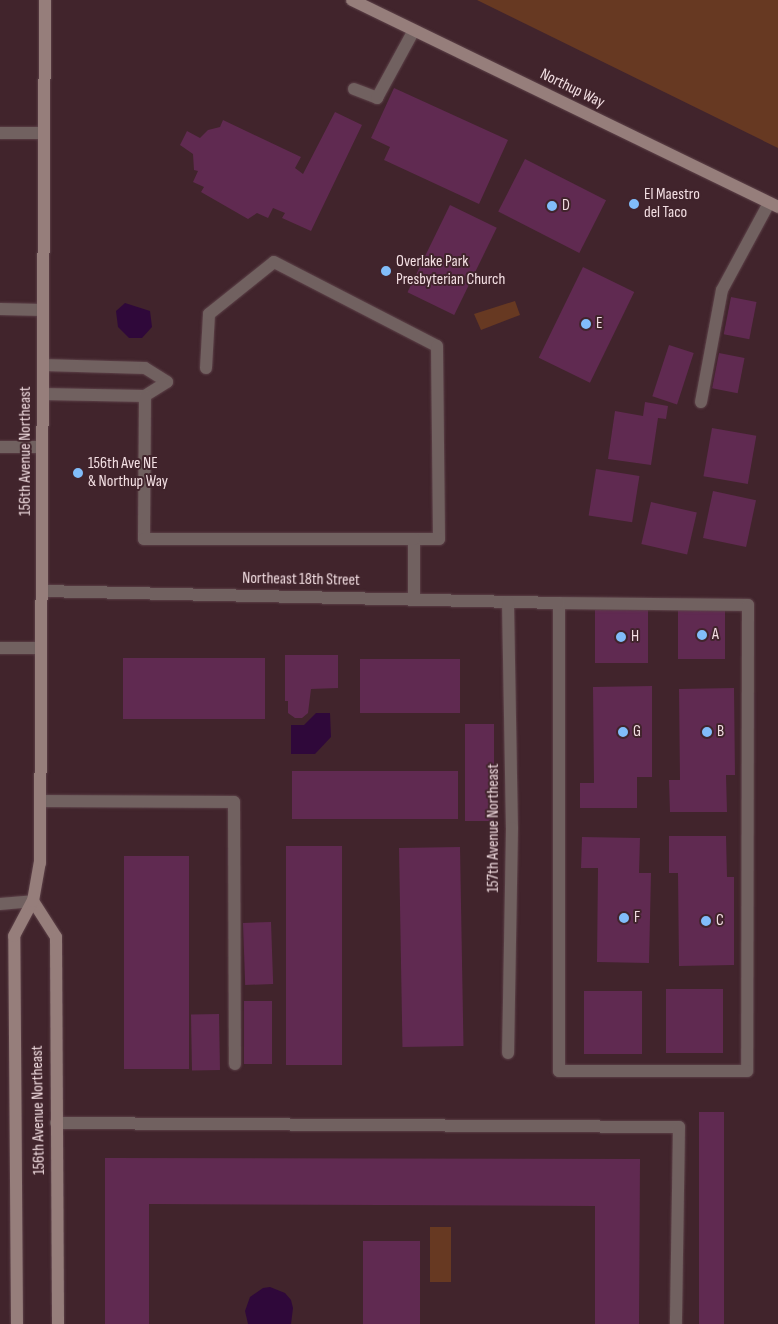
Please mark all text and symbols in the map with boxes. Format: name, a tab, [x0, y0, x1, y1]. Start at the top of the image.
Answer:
street label: Northup Way	[537, 65, 607, 113]
place label: El Maestro del Taco	[644, 185, 700, 223]
place label: D	[562, 196, 570, 216]
marker: El Maestro del Taco	[628, 198, 640, 210]
marker: D	[546, 200, 558, 212]
place label: Overlake Park Presbyterian Church	[396, 252, 505, 290]
marker: Overlake Park Presbyterian Church	[380, 265, 392, 277]
place label: E	[596, 314, 603, 334]
marker: E	[580, 318, 592, 330]
street label: 156th Avenue Northeast	[16, 386, 36, 516]
place label: 156th Ave NE & Northup Way	[88, 454, 168, 492]
marker: 156th Ave NE & Northup Way	[72, 467, 84, 479]
street label: Northeast 18th Street	[242, 569, 360, 591]
place label: A	[712, 625, 719, 645]
place label: H	[631, 627, 639, 647]
marker: A	[696, 629, 708, 641]
marker: H	[615, 631, 627, 643]
place label: G	[633, 722, 641, 742]
place label: B	[717, 722, 724, 742]
marker: G	[617, 726, 629, 738]
marker: B	[701, 726, 713, 738]
street label: 157th Avenue Northeast	[484, 764, 504, 892]
place label: F	[634, 908, 640, 928]
place label: C	[716, 911, 724, 931]
marker: F	[618, 912, 630, 924]
marker: C	[700, 915, 712, 927]
street label: 156th Avenue Northeast	[28, 1045, 50, 1175]

